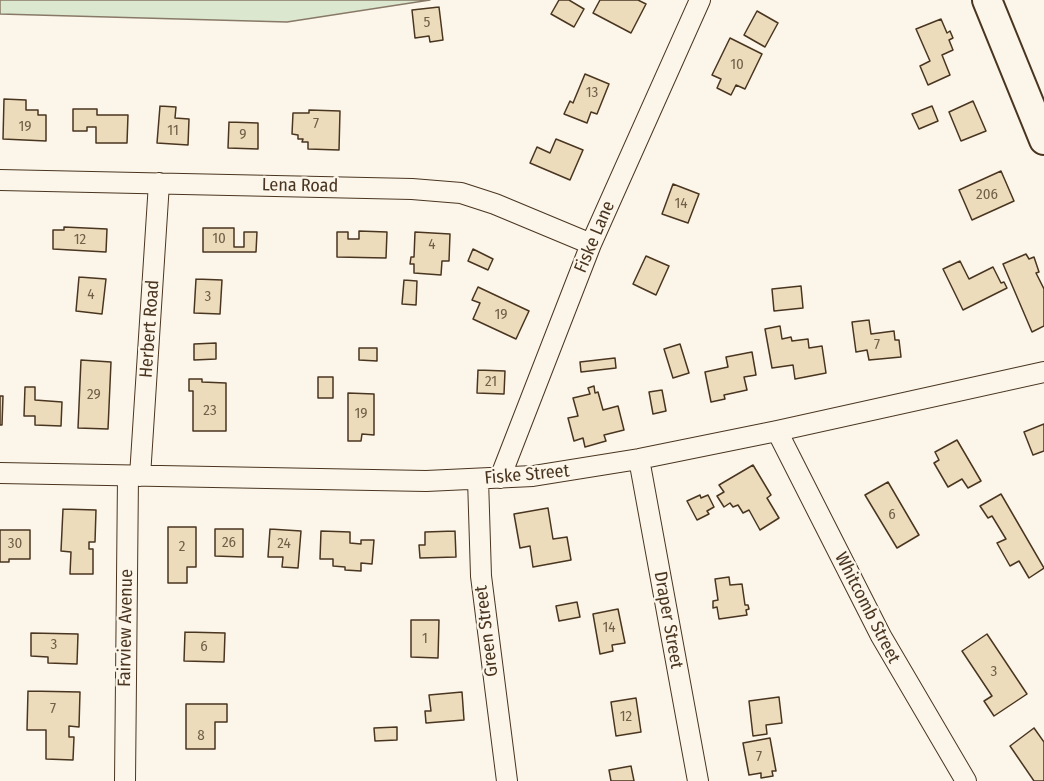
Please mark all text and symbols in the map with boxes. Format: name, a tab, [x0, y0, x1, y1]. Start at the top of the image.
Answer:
house number: 5	[424, 14, 430, 32]
house number: 10	[730, 56, 744, 74]
house number: 13	[586, 84, 598, 102]
house number: 7	[313, 115, 319, 133]
house number: 19	[18, 118, 32, 136]
house number: 11	[167, 122, 179, 140]
house number: 9	[239, 126, 247, 144]
street label: Lena Road	[262, 175, 338, 197]
house number: 206	[976, 186, 998, 204]
house number: 14	[674, 195, 688, 213]
street label: Fiske Lane	[570, 198, 620, 276]
house number: 10	[212, 230, 226, 248]
house number: 12	[74, 231, 86, 249]
house number: 4	[428, 236, 436, 254]
street label: Herbert Road	[136, 279, 164, 379]
house number: 4	[87, 286, 95, 304]
house number: 3	[205, 288, 211, 306]
house number: 19	[494, 306, 508, 324]
house number: 7	[874, 336, 880, 354]
house number: 21	[485, 373, 497, 391]
house number: 29	[87, 386, 101, 404]
house number: 23	[203, 402, 217, 420]
house number: 19	[354, 405, 368, 423]
street label: Fiske Street	[484, 461, 570, 489]
house number: 6	[888, 506, 896, 524]
house number: 26	[222, 534, 236, 552]
house number: 30	[8, 535, 22, 553]
house number: 24	[277, 535, 291, 553]
house number: 2	[179, 538, 185, 556]
street label: Whitcomb Street	[830, 549, 904, 667]
street label: Fairview Avenue	[114, 569, 138, 687]
street label: Draper Street	[649, 570, 687, 670]
street label: Green Street	[471, 584, 503, 678]
house number: 14	[602, 619, 616, 637]
house number: 1	[422, 630, 428, 648]
house number: 3	[51, 636, 57, 654]
house number: 6	[200, 638, 208, 656]
house number: 3	[991, 663, 997, 681]
house number: 7	[50, 700, 56, 718]
house number: 12	[620, 708, 632, 726]
house number: 8	[197, 727, 205, 745]
house number: 7	[756, 748, 762, 766]

